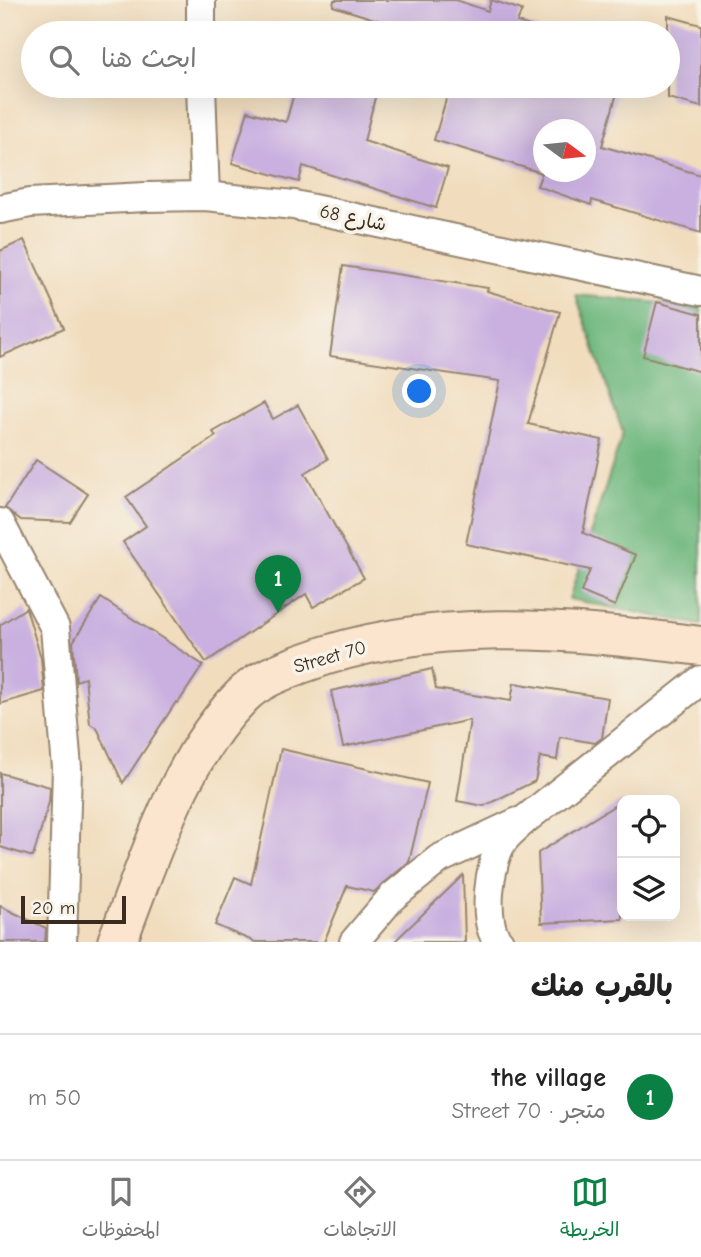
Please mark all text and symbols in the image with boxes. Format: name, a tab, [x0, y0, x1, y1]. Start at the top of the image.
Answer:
search box	[21, 21, 680, 98]
icon: search	[45, 41, 83, 79]
text: ابحث هنا	[101, 44, 197, 74]
north arrow	[533, 119, 596, 182]
street label: شارع 68	[317, 200, 388, 238]
your location	[402, 374, 436, 408]
pin: 1	[255, 555, 301, 613]
street label: Street 70	[291, 636, 369, 678]
map controls	[617, 795, 680, 921]
button: locate	[617, 795, 680, 858]
button: layers	[617, 858, 680, 921]
scale bar	[21, 893, 126, 925]
text: 20 m	[32, 897, 76, 919]
text: بالقرب منك	[531, 969, 673, 1004]
text: the village	[492, 1063, 606, 1093]
text: 50 m	[28, 1084, 81, 1111]
text: 1	[645, 1084, 655, 1111]
text: متجر · Street 70	[451, 1097, 606, 1124]
tab: المحفوظات	[82, 1173, 160, 1246]
tab: الاتجاهات	[323, 1173, 397, 1246]
tab: الخريطة	[560, 1173, 619, 1246]

